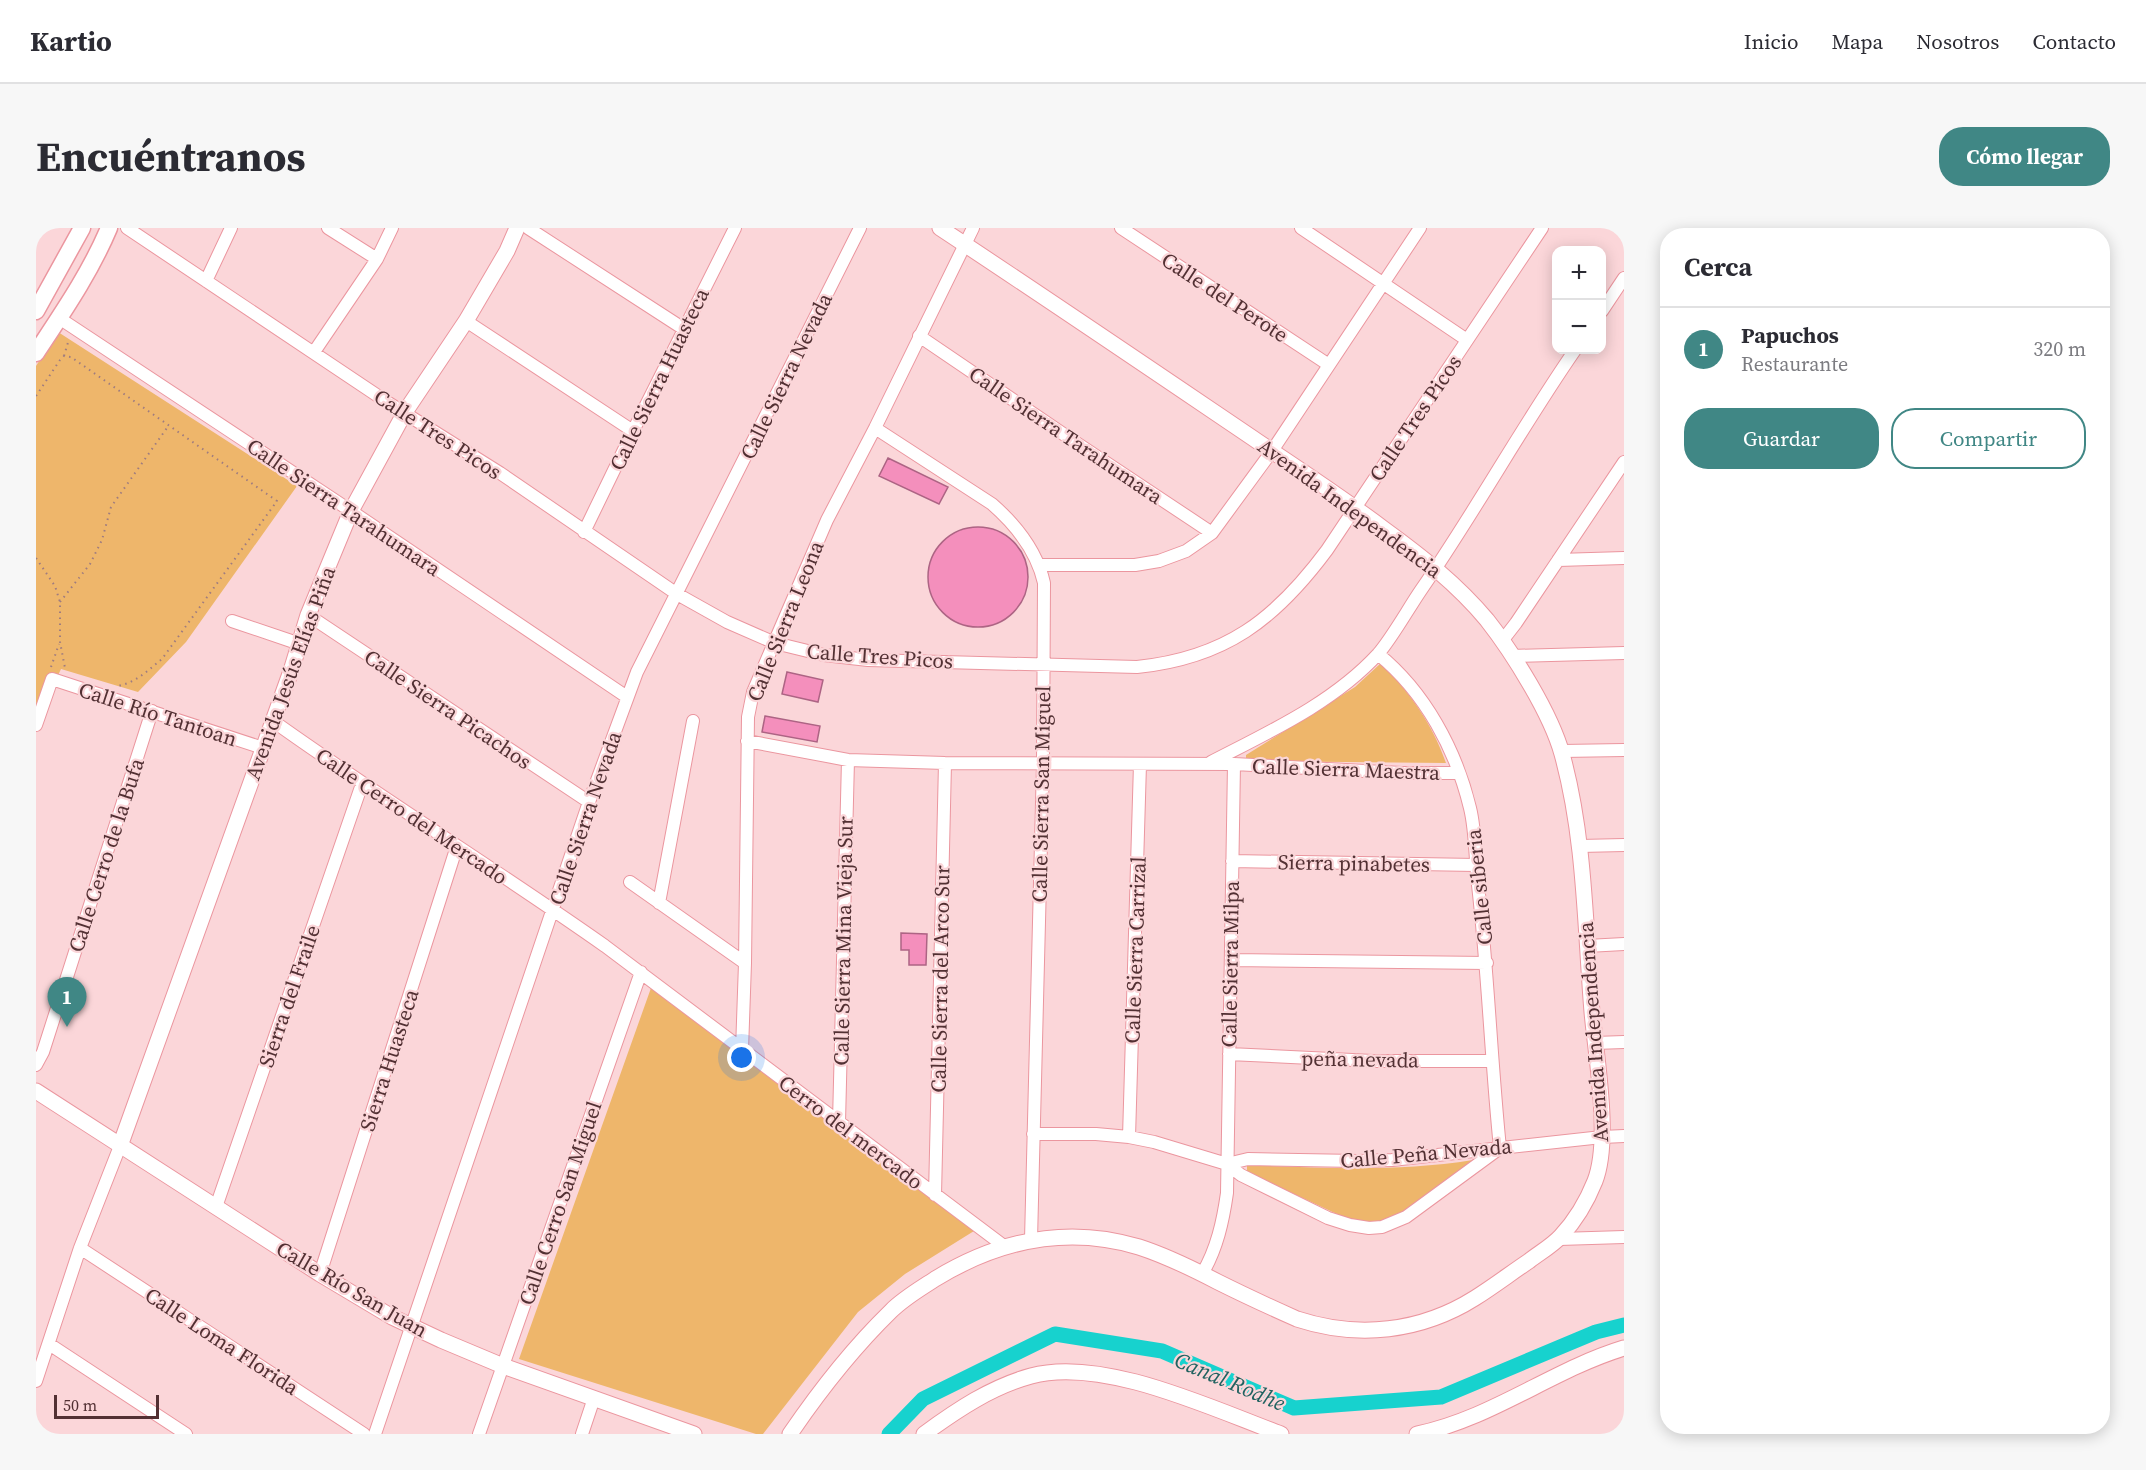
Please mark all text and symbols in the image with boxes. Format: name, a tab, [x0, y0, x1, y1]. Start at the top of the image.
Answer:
text: Kartio	[30, 22, 112, 60]
text: Inicio	[1744, 27, 1798, 56]
text: Mapa	[1831, 27, 1883, 56]
text: Nosotros	[1916, 27, 1999, 56]
text: Contacto	[2032, 27, 2116, 56]
text: Encuéntranos	[36, 127, 306, 185]
button: Cómo llegar	[1939, 127, 2110, 186]
street label: Calle del Perote	[1156, 245, 1294, 349]
map controls	[1552, 246, 1606, 354]
button: +	[1552, 246, 1606, 300]
text: Cerca	[1684, 249, 1752, 285]
street label: Calle Sierra Huasteca	[602, 283, 716, 475]
street label: Calle Sierra Nevada	[733, 288, 839, 464]
button: −	[1552, 300, 1606, 354]
text: Papuchos	[1741, 320, 1839, 350]
text: 1	[1698, 335, 1709, 363]
text: 320 m	[2033, 335, 2086, 363]
street label: Calle Tres Picos	[1362, 349, 1468, 487]
text: Restaurante	[1741, 350, 1848, 378]
street label: Calle Sierra Tarahumara	[963, 359, 1169, 511]
street label: Calle Tres Picos	[369, 382, 507, 486]
button: Guardar	[1684, 408, 1879, 469]
button: Compartir	[1891, 408, 2086, 469]
street label: Calle Sierra Tarahumara	[241, 431, 447, 583]
street label: Avenida Independencia	[1252, 431, 1448, 585]
street label: Calle Sierra Leona	[740, 536, 831, 706]
street label: Avenida Jesús Elías Piña	[238, 562, 342, 784]
street label: Calle Tres Picos	[806, 636, 954, 676]
street label: Calle Sierra Picachos	[359, 642, 537, 776]
street label: Calle Río Tantoan	[75, 675, 241, 753]
street label: Calle Sierra San Miguel	[1025, 685, 1057, 903]
street label: Calle Sierra Nevada	[542, 727, 628, 909]
street label: Calle Cerro del Mercado	[310, 741, 514, 891]
street label: Calle Sierra Maestra	[1251, 751, 1441, 787]
street label: Calle Cerro de la Bufa	[61, 754, 151, 956]
street label: Calle Sierra Mina Vieja Sur	[826, 816, 860, 1066]
street label: Calle siberia	[1458, 827, 1499, 946]
street label: Sierra pinabetes	[1278, 847, 1430, 879]
street label: Calle Sierra Carrizal	[1117, 856, 1153, 1044]
street label: Calle Sierra del Arco Sur	[924, 865, 956, 1093]
street label: Calle Sierra Milpa	[1214, 880, 1246, 1048]
street label: Avenida Independencia	[1571, 920, 1615, 1143]
street label: Sierra del Fraile	[251, 921, 327, 1071]
pin: 1	[48, 978, 87, 1027]
street label: Sierra Huasteca	[352, 985, 426, 1135]
your location	[727, 1043, 756, 1072]
street label: peña nevada	[1301, 1043, 1419, 1075]
street label: Cerro del mercado	[773, 1068, 929, 1196]
street label: Calle Cerro San Miguel	[511, 1097, 609, 1309]
street label: Calle Peña Nevada	[1339, 1131, 1513, 1175]
street label: Calle Río San Juan	[271, 1234, 433, 1344]
street label: Calle Loma Florida	[139, 1280, 305, 1402]
water label: Canal Rodhe	[1170, 1344, 1290, 1418]
scale bar	[54, 1392, 159, 1420]
text: 50 m	[63, 1394, 97, 1416]

